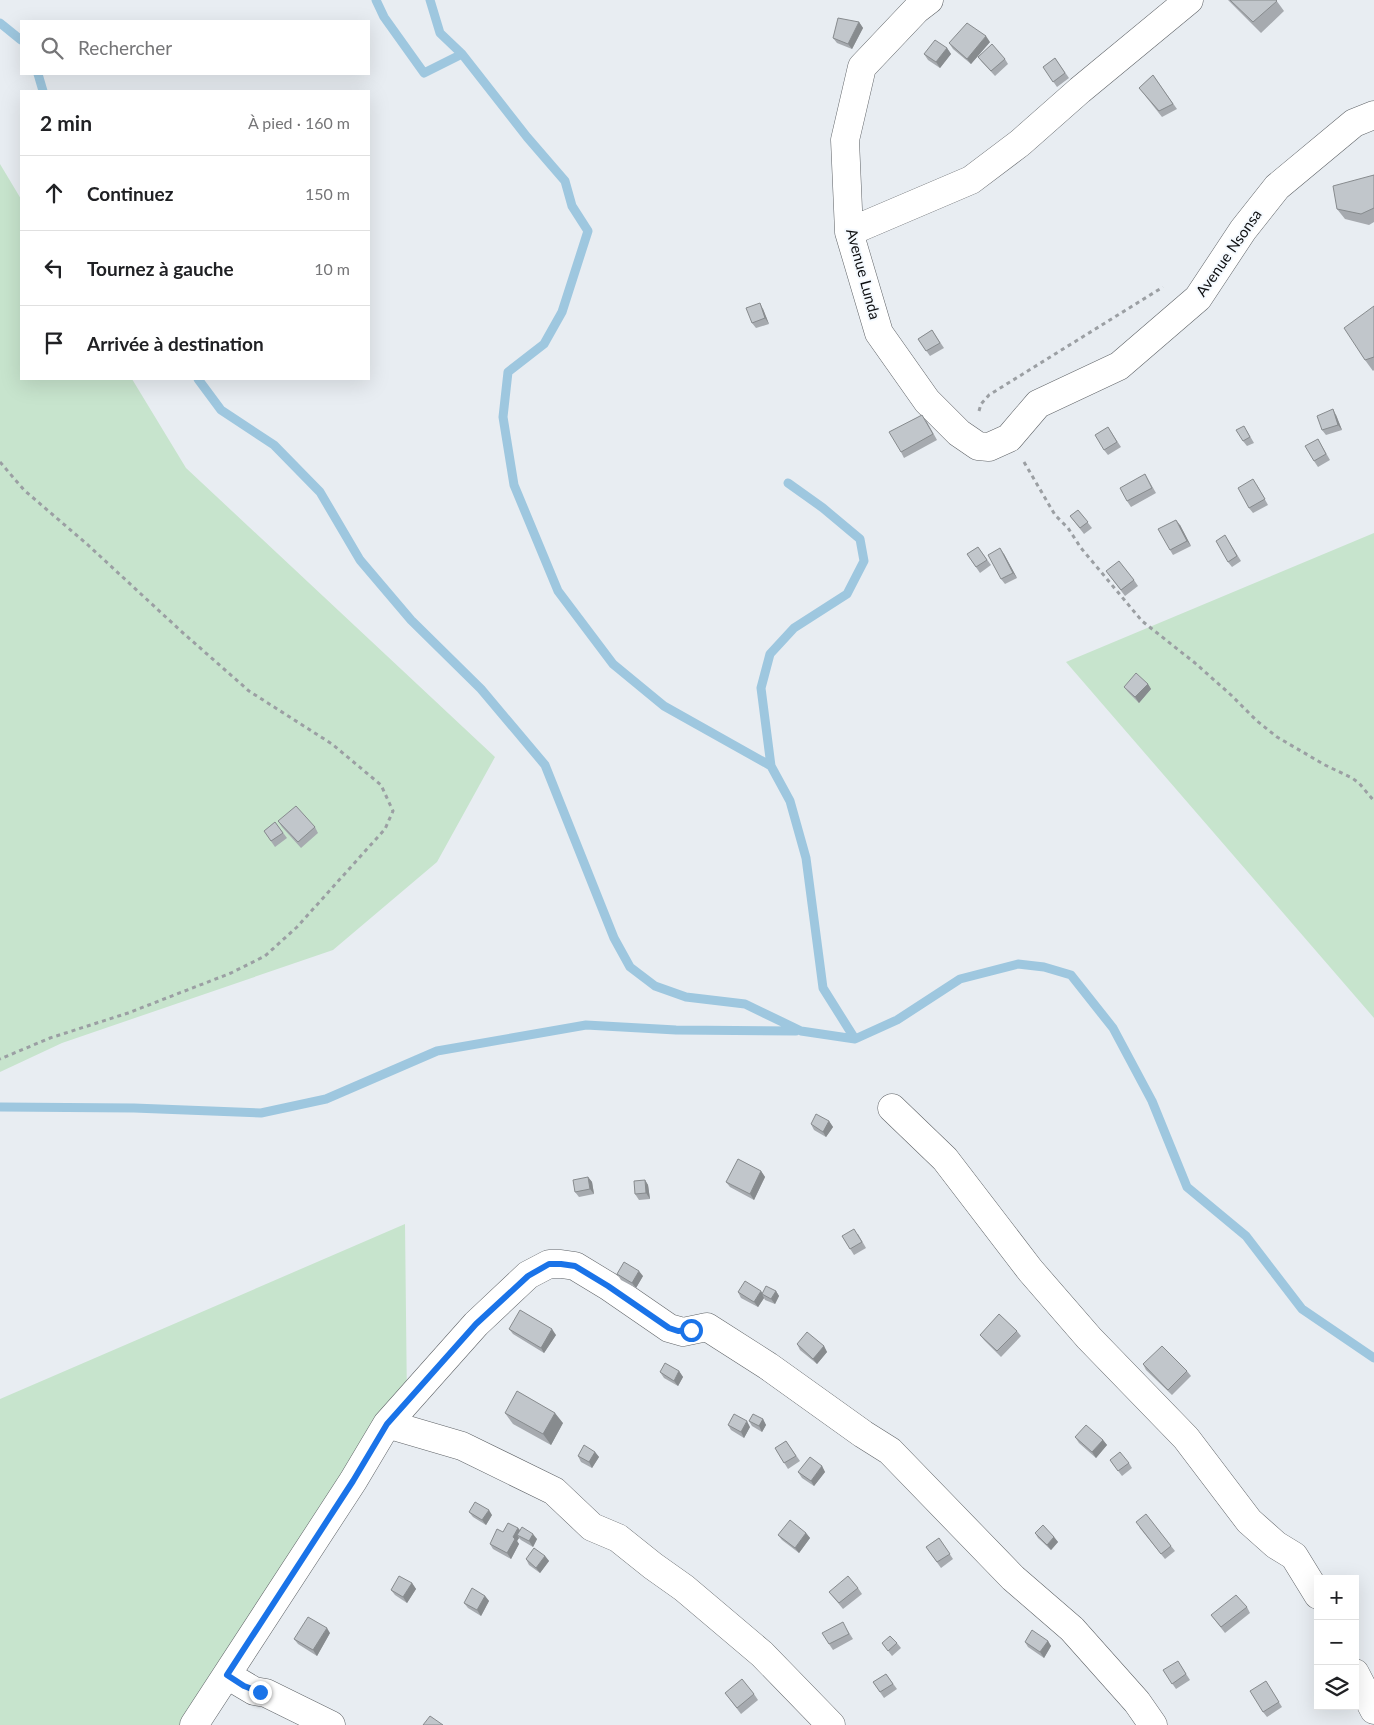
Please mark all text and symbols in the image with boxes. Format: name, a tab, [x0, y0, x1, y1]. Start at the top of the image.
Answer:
search box	[20, 20, 370, 75]
icon: search	[38, 34, 66, 62]
text: Rechercher	[78, 36, 172, 59]
text: 2 min	[40, 110, 92, 135]
text: À pied · 160 m	[248, 113, 350, 132]
icon: ahead	[40, 179, 68, 207]
text: Continuez	[87, 182, 173, 205]
text: 150 m	[305, 184, 350, 203]
street label: Avenue Nsonsa	[1192, 205, 1265, 299]
street label: Avenue Lunda	[843, 226, 885, 321]
icon: left	[40, 254, 68, 282]
text: Tournez à gauche	[87, 257, 234, 280]
text: 10 m	[314, 259, 350, 278]
icon: arrive	[40, 329, 68, 357]
text: Arrivée à destination	[87, 332, 264, 355]
route start	[680, 1319, 703, 1342]
map controls	[1314, 1575, 1359, 1710]
button: +	[1314, 1575, 1359, 1620]
button: −	[1314, 1620, 1359, 1665]
button: layers	[1314, 1665, 1359, 1710]
route end	[249, 1681, 272, 1704]

